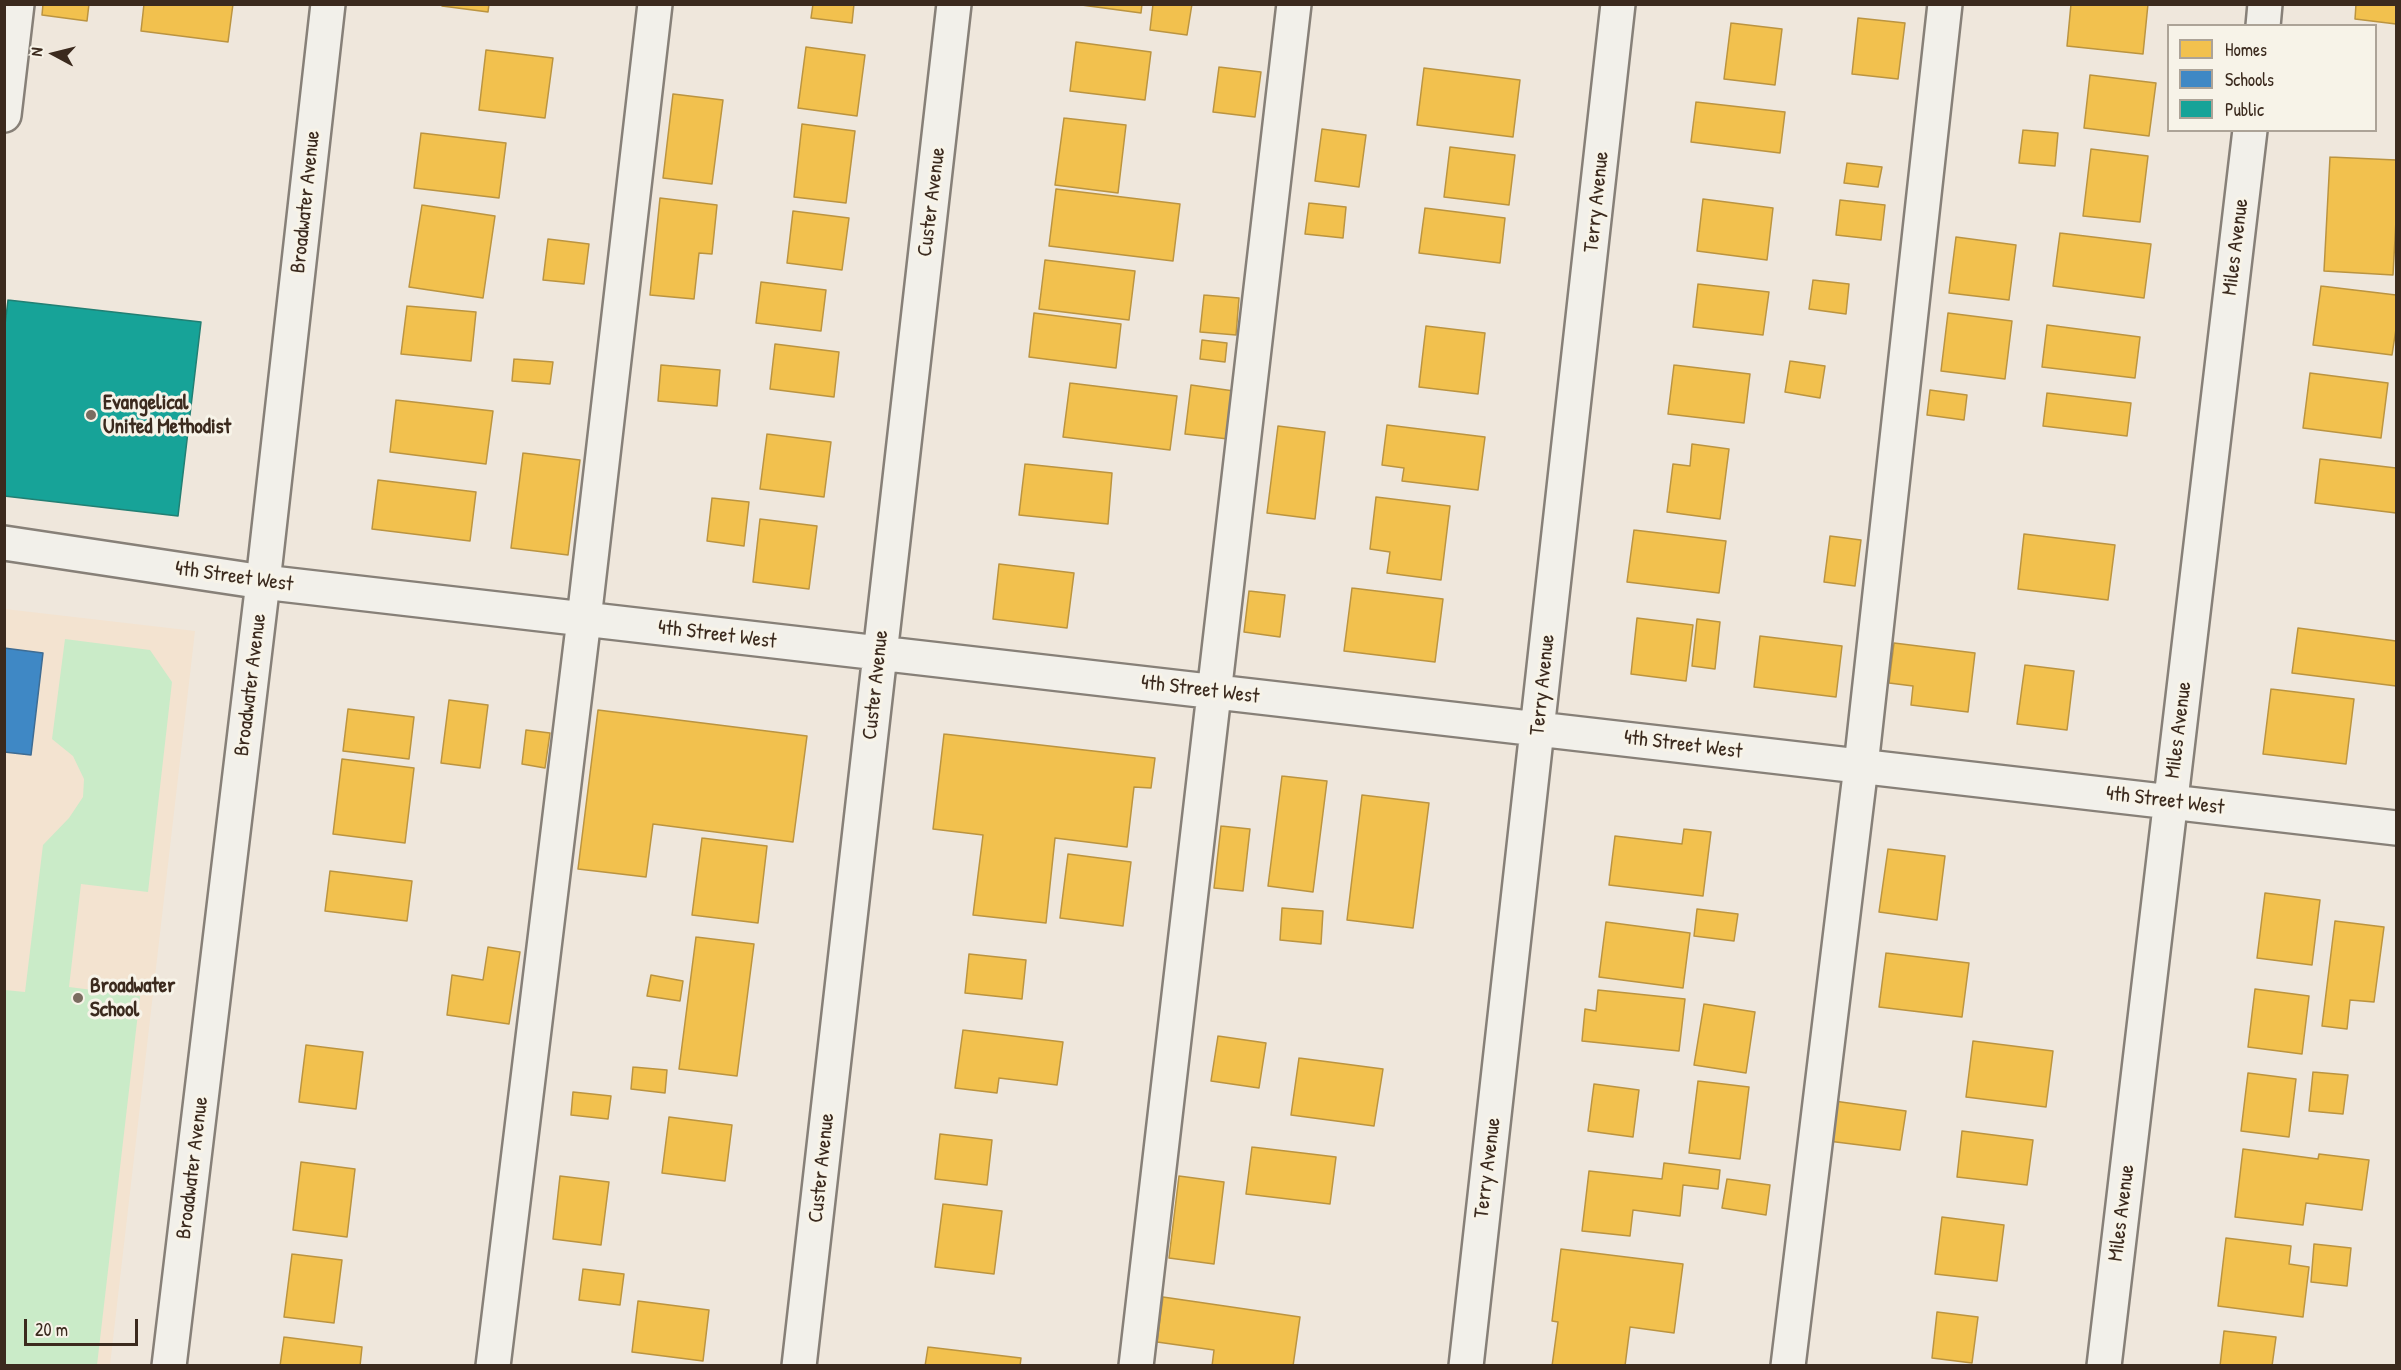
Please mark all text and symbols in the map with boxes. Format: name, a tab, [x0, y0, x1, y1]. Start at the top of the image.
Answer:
north arrow	[24, 24, 84, 84]
legend	[2167, 24, 2377, 132]
text: Homes	[2225, 37, 2267, 62]
text: N	[25, 46, 48, 57]
text: Schools	[2225, 67, 2274, 92]
text: Public	[2225, 97, 2264, 122]
street label: Broadwater Avenue	[286, 129, 326, 275]
street label: Custer Avenue	[913, 146, 951, 258]
street label: Terry Avenue	[1579, 150, 1615, 254]
street label: Miles Avenue	[2218, 197, 2254, 297]
place label: Evangelical United Methodist	[103, 390, 231, 440]
marker: Evangelical United Methodist	[84, 408, 98, 422]
street label: 4th Street West	[173, 556, 295, 598]
street label: Broadwater Avenue	[230, 612, 272, 758]
street label: 4th Street West	[656, 615, 778, 655]
street label: Custer Avenue	[858, 629, 894, 741]
street label: Terry Avenue	[1525, 633, 1561, 737]
street label: 4th Street West	[1139, 670, 1261, 710]
street label: Miles Avenue	[2161, 680, 2197, 780]
street label: 4th Street West	[1622, 725, 1744, 765]
street label: 4th Street West	[2104, 781, 2226, 821]
place label: Broadwater School	[90, 973, 175, 1023]
marker: Broadwater School	[71, 991, 85, 1005]
street label: Broadwater Avenue	[172, 1095, 214, 1241]
street label: Custer Avenue	[804, 1112, 840, 1224]
street label: Terry Avenue	[1469, 1116, 1507, 1220]
street label: Miles Avenue	[2104, 1163, 2140, 1263]
scale bar	[27, 1307, 141, 1345]
text: 20 m	[35, 1317, 68, 1342]

